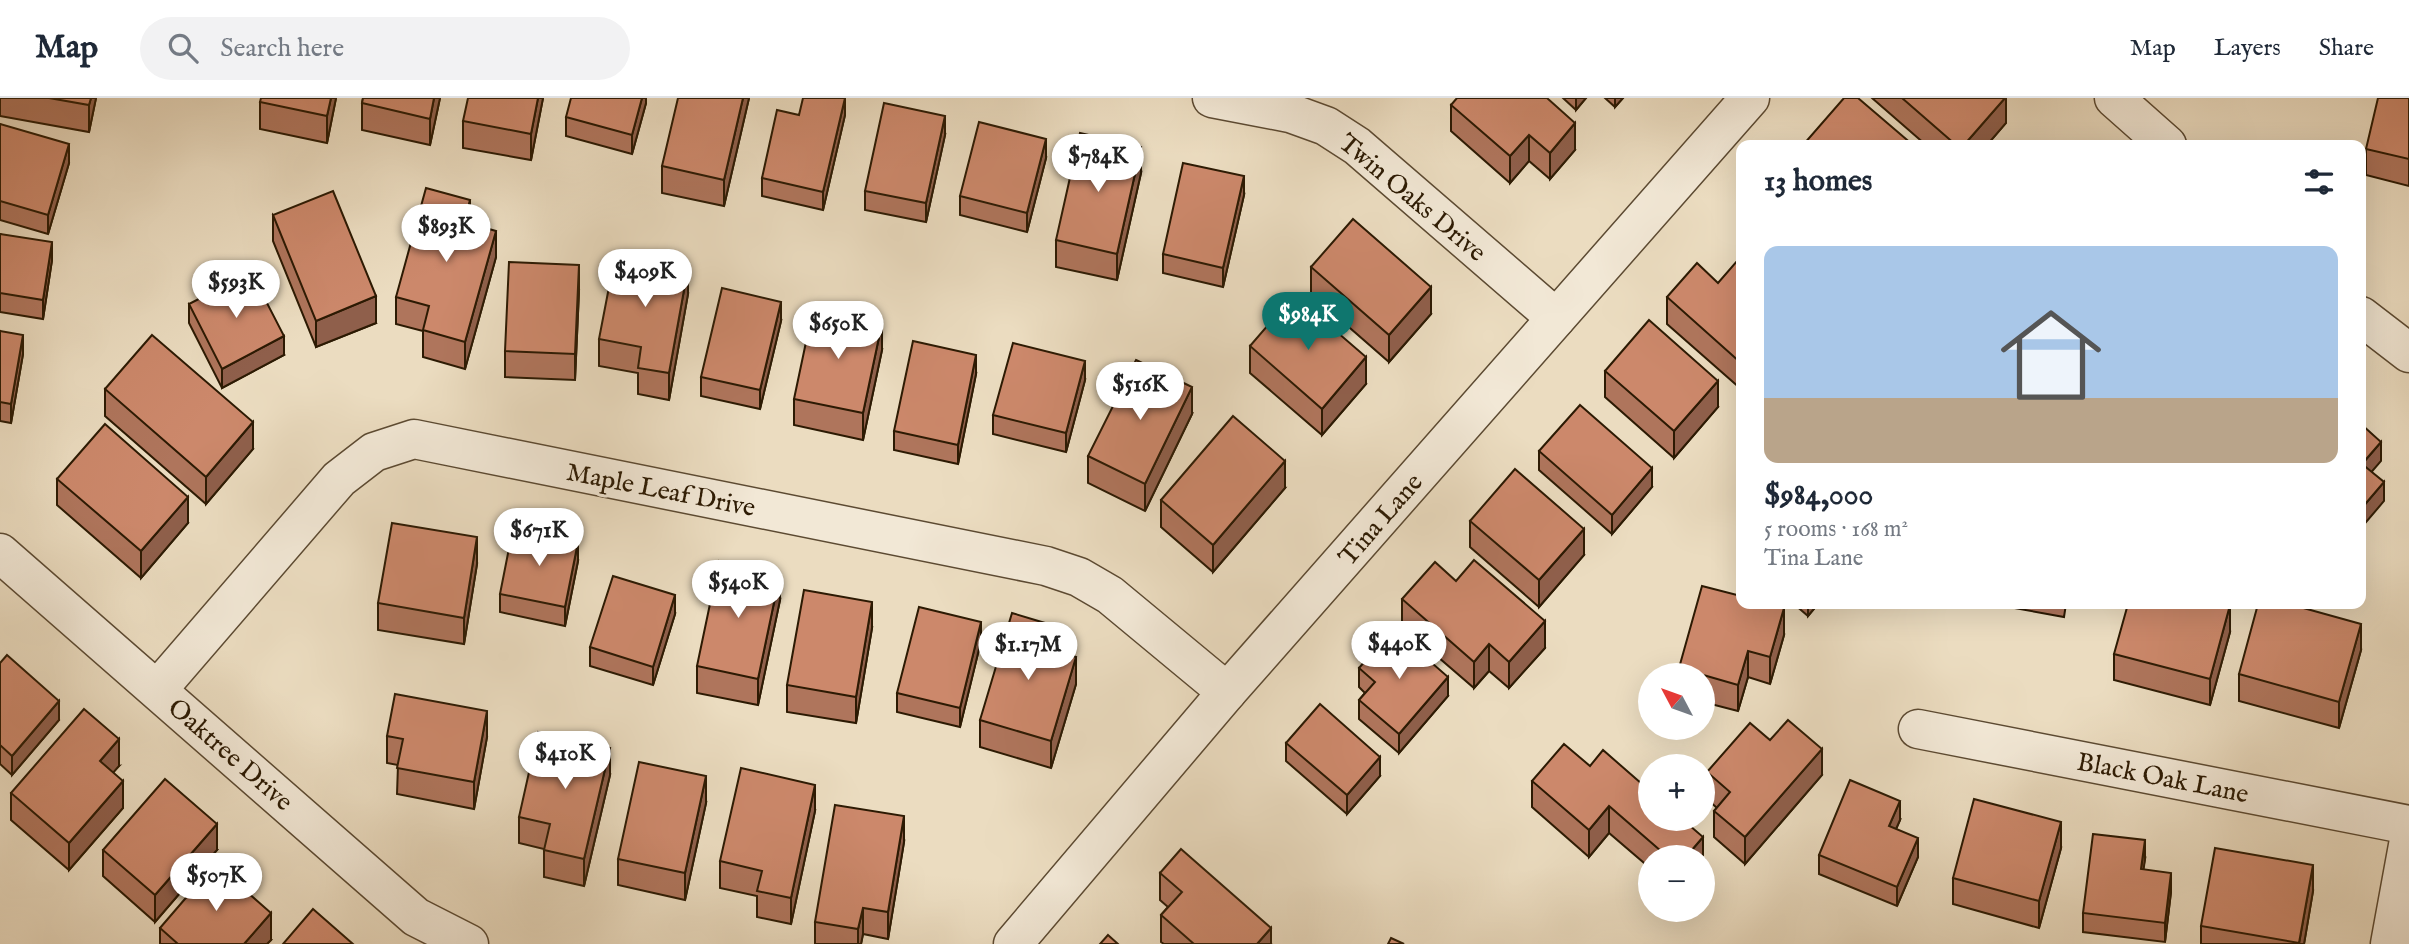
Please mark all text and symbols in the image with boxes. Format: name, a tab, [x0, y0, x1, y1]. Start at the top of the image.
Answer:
search box	[140, 17, 630, 80]
text: Map	[35, 27, 98, 69]
icon: search	[164, 29, 202, 67]
text: Search here	[220, 32, 344, 65]
text: Map	[2130, 33, 2176, 64]
text: Layers	[2214, 33, 2281, 64]
text: Share	[2319, 33, 2374, 64]
street label: Twin Oaks Drive	[1332, 127, 1493, 269]
pin: $784K	[1049, 134, 1147, 194]
text: $784K	[1068, 142, 1128, 171]
text: 13 homes	[1764, 163, 1872, 201]
icon: filters	[2300, 163, 2338, 201]
pin: $893K	[397, 204, 495, 264]
text: $893K	[417, 212, 475, 241]
pin: $409K	[596, 250, 694, 309]
text: $409K	[614, 257, 676, 286]
pin: $593K	[187, 260, 285, 320]
text: $593K	[208, 268, 264, 297]
pin: $984K	[1259, 292, 1357, 352]
icon: home	[1988, 292, 2114, 418]
text: $984K	[1278, 300, 1338, 329]
pin: $650K	[789, 302, 887, 361]
text: $650K	[809, 309, 867, 338]
pin: $516K	[1091, 362, 1189, 422]
text: $516K	[1112, 370, 1168, 399]
street label: Maple Leaf Drive	[563, 456, 758, 525]
street label: Tina Lane	[1332, 467, 1430, 573]
text: $984,000	[1764, 477, 1873, 515]
pin: $671K	[490, 508, 588, 568]
text: 5 rooms · 168 m²	[1764, 515, 1908, 544]
text: $671K	[510, 516, 568, 545]
text: Tina Lane	[1764, 544, 1863, 573]
pin: $540K	[689, 560, 787, 620]
text: $540K	[708, 568, 768, 597]
pin: $1.17M	[971, 622, 1085, 682]
pin: $440K	[1350, 622, 1448, 681]
text: $440K	[1367, 629, 1431, 658]
text: $1.17M	[994, 630, 1062, 659]
north arrow	[1638, 663, 1715, 740]
map controls	[1638, 663, 1715, 922]
street label: Oaktree Drive	[161, 692, 299, 819]
pin: $410K	[516, 732, 614, 791]
text: $410K	[535, 739, 595, 768]
street label: Black Oak Lane	[2074, 746, 2251, 811]
button: +	[1638, 754, 1715, 831]
button: −	[1638, 845, 1715, 922]
pin: $507K	[167, 854, 265, 913]
text: $507K	[186, 861, 246, 890]

